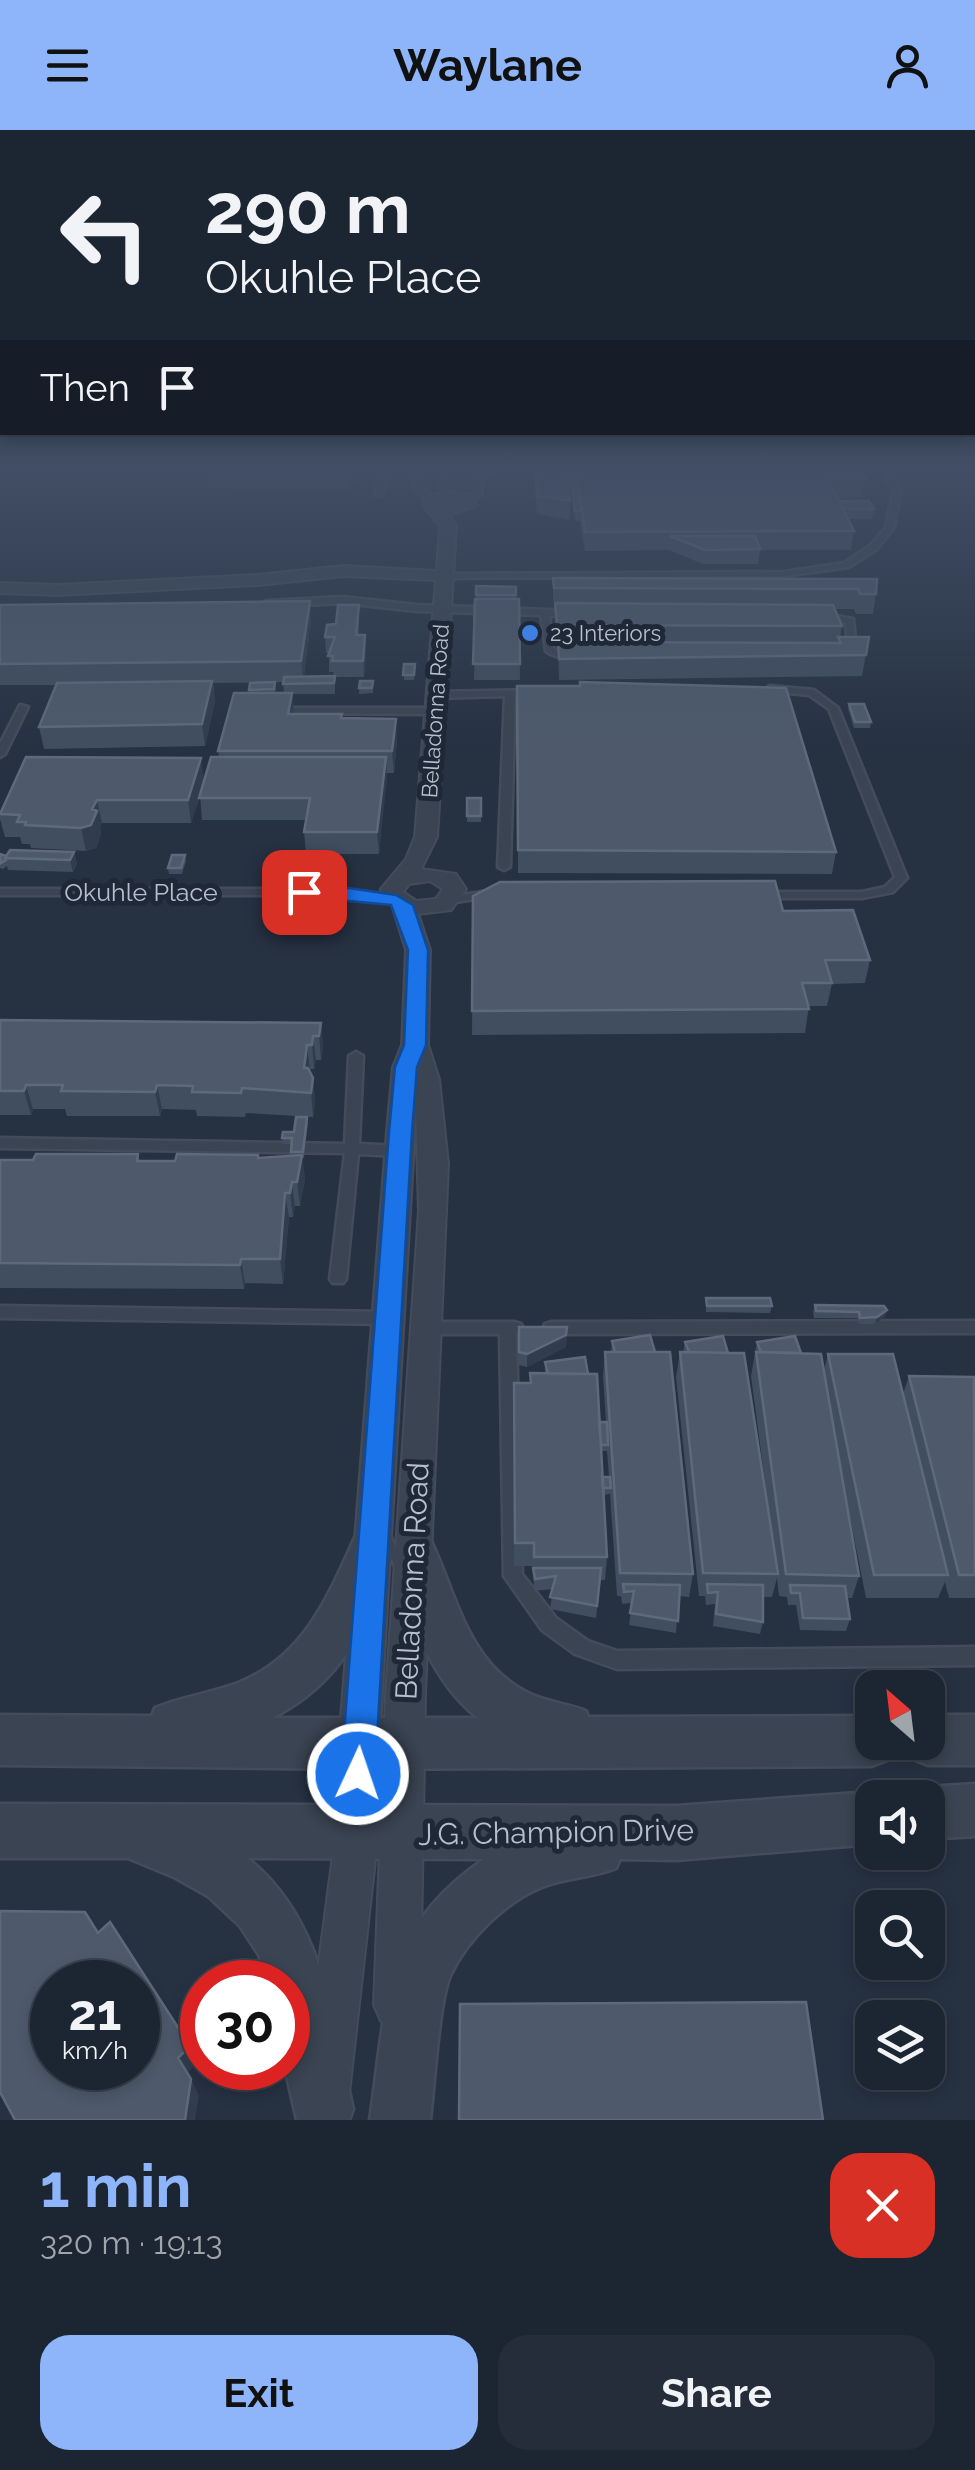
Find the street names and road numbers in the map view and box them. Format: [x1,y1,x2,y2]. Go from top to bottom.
street label: Belladonna Road [416,623,454,799]
street label: Okuhle Place [64,877,218,907]
street label: Belladonna Road [388,1461,436,1701]
street label: J.G. Champion Drive [418,1812,694,1852]

